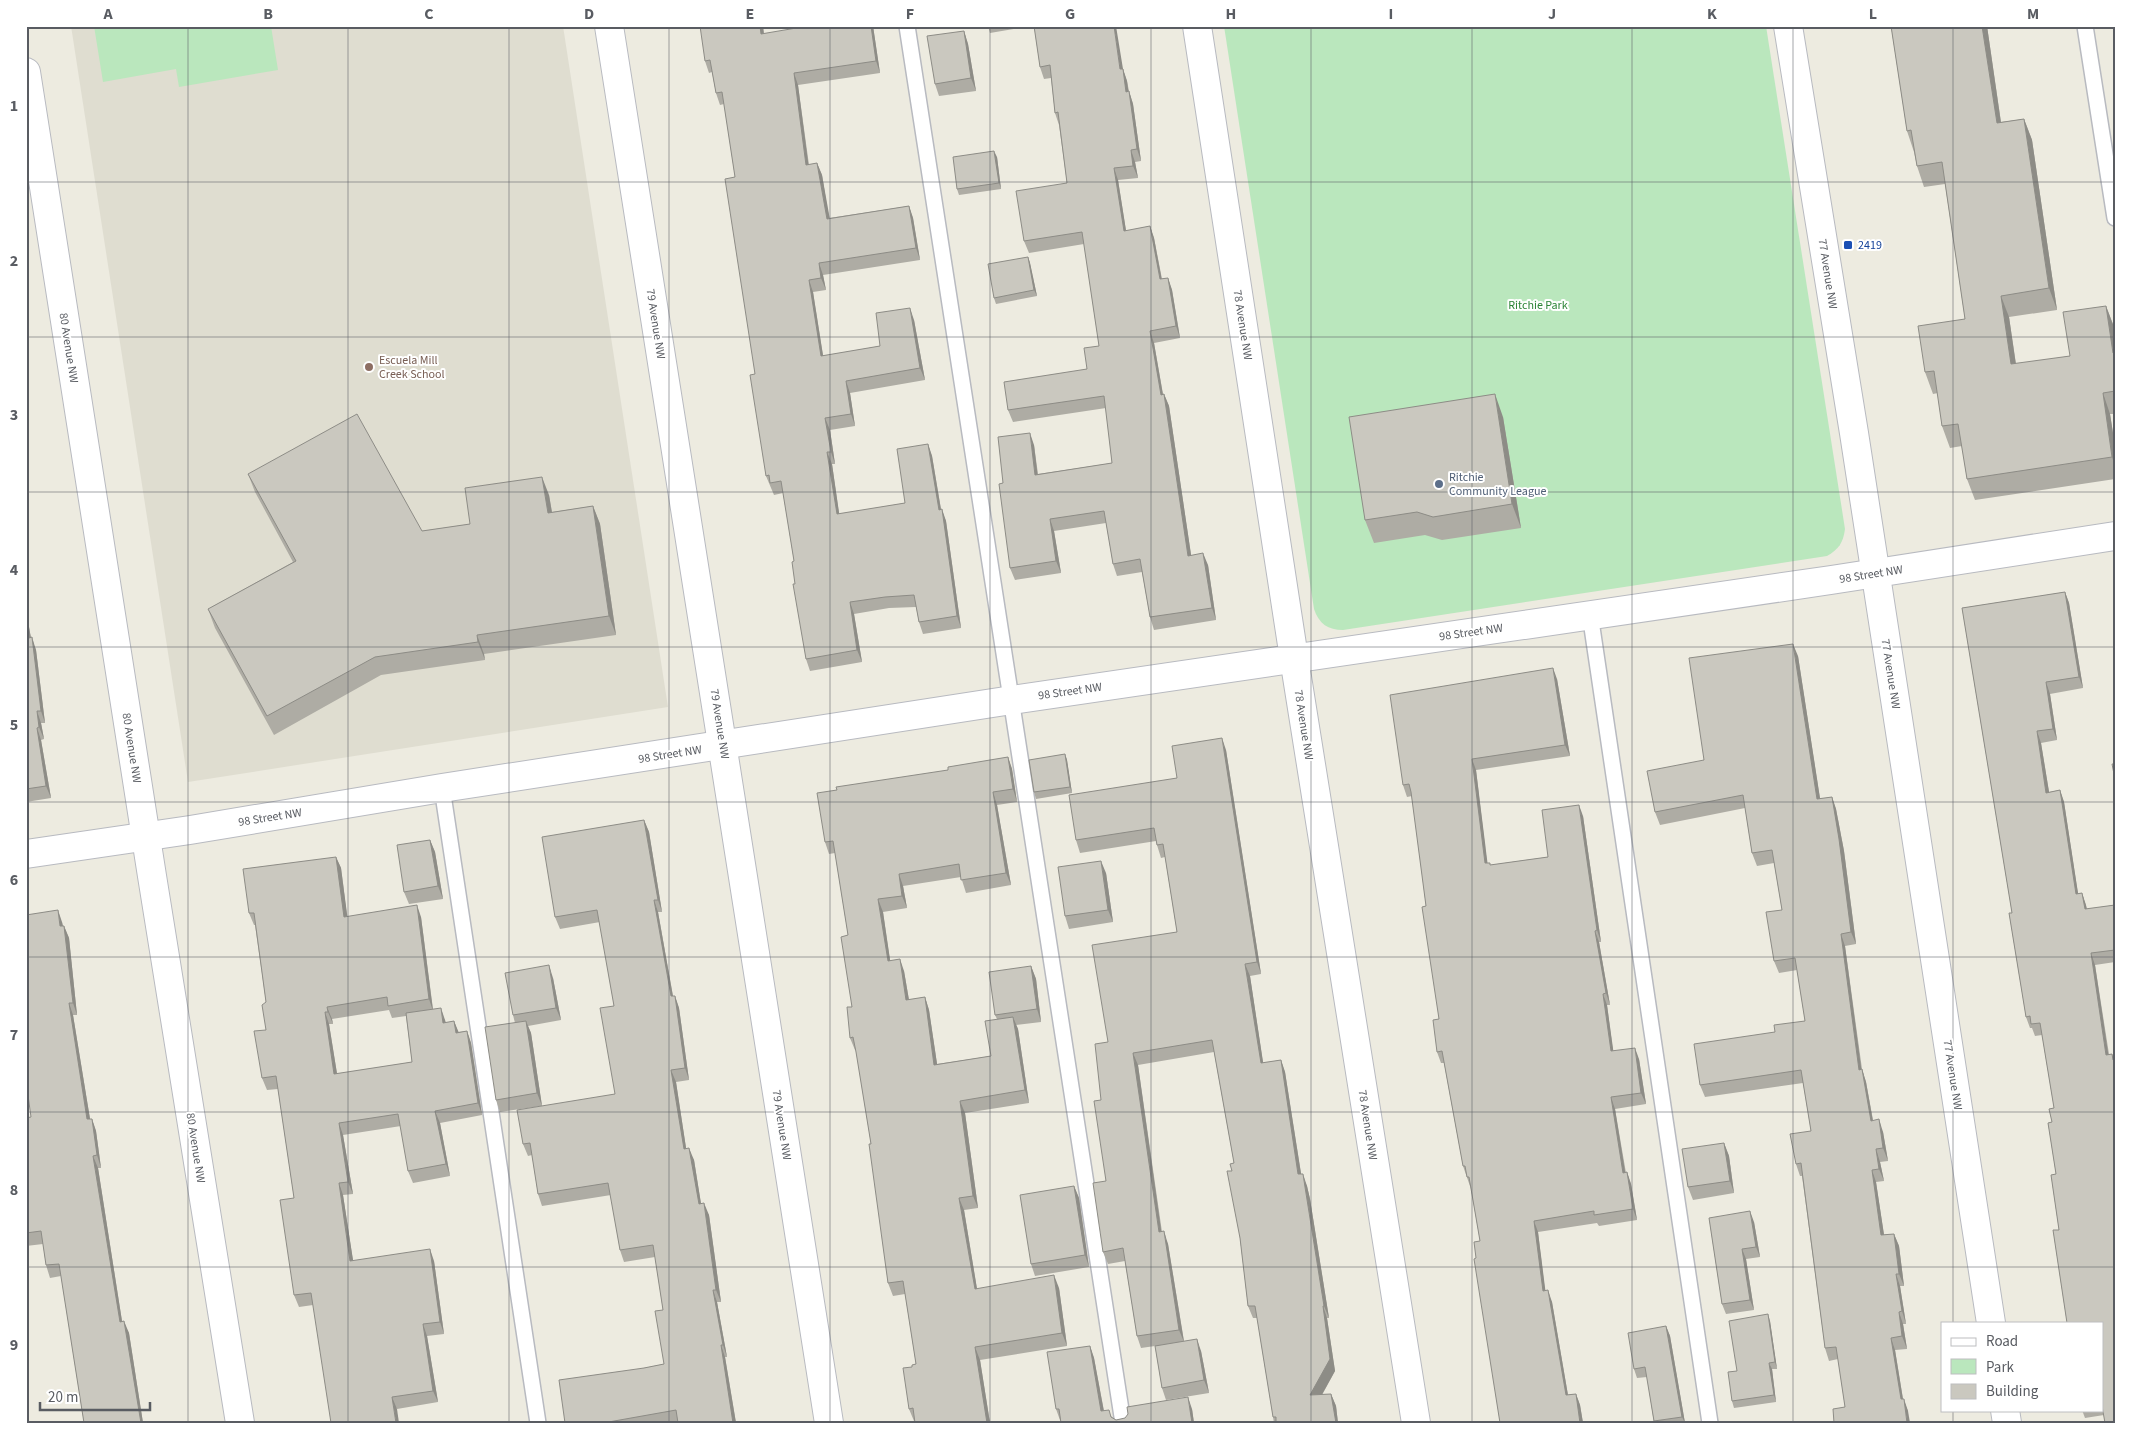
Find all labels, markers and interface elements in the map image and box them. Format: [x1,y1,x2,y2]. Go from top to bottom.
text: A [102,3,113,25]
text: B [263,3,273,25]
text: C [424,3,434,25]
text: D [584,3,594,25]
text: E [746,3,754,25]
text: F [906,3,914,25]
text: G [1065,3,1075,25]
text: H [1226,3,1236,25]
text: I [1389,3,1393,25]
text: J [1548,3,1556,25]
text: K [1707,3,1717,25]
text: L [1869,3,1877,25]
text: M [2027,3,2039,25]
text: 1 [10,95,18,117]
place label: 2419 [1858,237,1882,254]
street label: 77 Avenue NW [1814,238,1842,311]
marker: 2419 [1842,239,1854,251]
text: 2 [10,250,18,272]
street label: 79 Avenue NW [642,288,670,361]
street label: 78 Avenue NW [1229,289,1257,362]
park label: Ritchie Park [1508,297,1568,314]
street label: 80 Avenue NW [55,312,83,385]
place label: Escuela Mill Creek School [379,352,445,383]
marker: Escuela Mill Creek School [363,361,375,373]
text: 3 [10,404,18,426]
place label: Ritchie Community League [1449,469,1546,500]
marker: Ritchie Community League [1433,478,1445,490]
text: 4 [10,559,19,581]
street label: 98 Street NW [1838,561,1905,588]
street label: 98 Street NW [1438,620,1504,645]
street label: 77 Avenue NW [1877,638,1905,711]
street label: 98 Street NW [1037,679,1103,704]
street label: 79 Avenue NW [706,688,734,761]
street label: 78 Avenue NW [1290,689,1318,762]
street label: 80 Avenue NW [118,712,146,785]
text: 5 [10,714,18,736]
street label: 98 Street NW [637,741,704,768]
street label: 98 Street NW [237,804,304,831]
text: 6 [10,869,18,891]
text: 7 [10,1024,18,1046]
street label: 77 Avenue NW [1939,1039,1967,1112]
street label: 79 Avenue NW [768,1089,796,1162]
street label: 78 Avenue NW [1354,1089,1382,1162]
street label: 80 Avenue NW [182,1112,210,1185]
text: 8 [10,1179,18,1201]
legend [1941,1322,2104,1412]
text: Road [1986,1331,2018,1352]
text: 9 [10,1334,18,1356]
text: Park [1986,1357,2015,1378]
scale bar [40,1379,150,1411]
text: Building [1986,1381,2039,1402]
text: 20 m [48,1387,78,1408]

